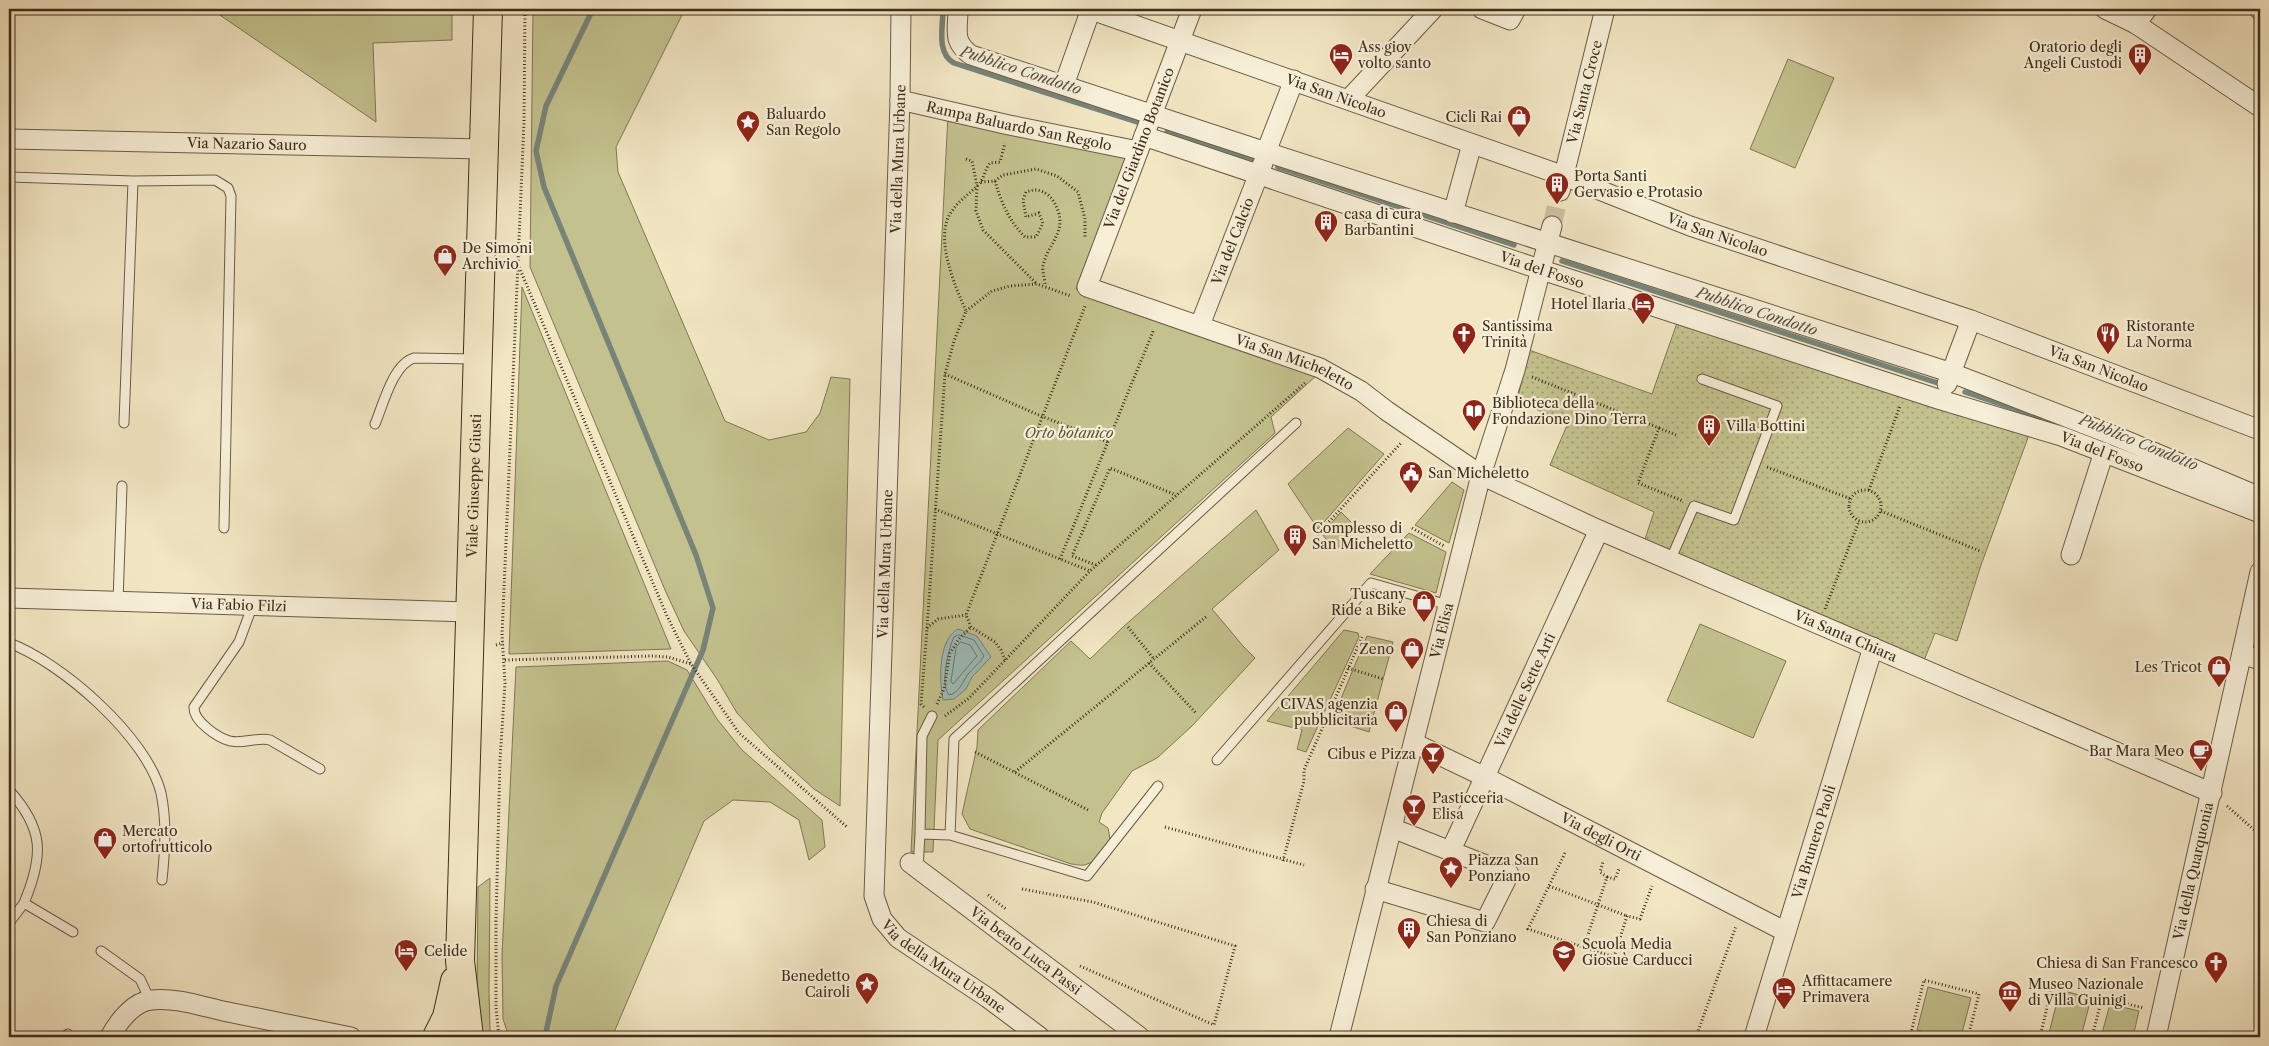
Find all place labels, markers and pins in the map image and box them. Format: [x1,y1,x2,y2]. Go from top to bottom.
place label: Ass giov volto santo [1357,38,1431,72]
place label: Oratorio degli Angeli Custodi [2023,38,2122,72]
hotel icon: Ass giov volto santo [1328,42,1354,76]
building icon: Oratorio degli Angeli Custodi [2127,42,2153,76]
shop icon: Cicli Rai [1506,104,1532,138]
place label: Baluardo San Regolo [766,105,841,139]
place label: Cicli Rai [1446,108,1502,126]
place icon: Baluardo San Regolo [735,109,761,143]
place label: Porta Santi Gervasio e Protasio [1574,167,1703,201]
building icon: Porta Santi Gervasio e Protasio [1544,171,1570,205]
place label: casa di cura Barbantini [1344,205,1422,239]
building icon: casa di cura Barbantini [1313,209,1339,243]
place label: De Simoni Archivio [461,239,532,273]
shop icon: De Simoni Archivio [432,243,458,277]
hotel icon: Hotel Ilaria [1630,291,1656,325]
place label: Hotel Ilaria [1551,295,1627,313]
place label: Santissima Trinità [1482,317,1553,351]
place label: Ristorante La Norma [2126,317,2195,351]
church icon: Santissima Trinità [1451,321,1477,355]
restaurant icon: Ristorante La Norma [2095,321,2121,355]
place label: Biblioteca della Fondazione Dino Terra [1492,394,1647,428]
library icon: Biblioteca della Fondazione Dino Terra [1461,398,1487,432]
building icon: Villa Bottini [1696,413,1722,447]
place label: Villa Bottini [1725,417,1805,435]
public building icon: San Micheletto [1398,460,1424,494]
place label: San Micheletto [1428,464,1529,482]
place label: Complesso di San Micheletto [1312,519,1413,553]
building icon: Complesso di San Micheletto [1282,523,1308,557]
place label: Tuscany Ride a Bike [1331,585,1406,619]
shop icon: Tuscany Ride a Bike [1411,589,1437,623]
shop icon: Zeno [1399,636,1425,670]
place label: Zeno [1359,640,1394,658]
shop icon: Les Tricot [2206,654,2232,688]
place label: Les Tricot [2135,658,2202,676]
place label: CIVAS agenzia pubblicitaria [1280,695,1379,729]
shop icon: CIVAS agenzia pubblicitaria [1383,699,1409,733]
cafe icon: Bar Mara Meo [2188,738,2214,772]
bar icon: Cibus e Pizza [1420,741,1446,775]
place label: Bar Mara Meo [2089,742,2184,760]
place label: Cibus e Pizza [1327,745,1417,763]
place label: Pasticceria Elisa [1432,789,1504,823]
bar icon: Pasticceria Elisa [1401,793,1427,827]
place label: Mercato ortofrutticolo [122,822,212,856]
shop icon: Mercato ortofrutticolo [92,826,118,860]
place label: Piazza San Ponziano [1468,851,1539,885]
place icon: Piazza San Ponziano [1438,855,1464,889]
place label: Chiesa di San Ponziano [1426,912,1517,946]
building icon: Chiesa di San Ponziano [1396,916,1422,950]
place label: Scuola Media Giosuè Carducci [1582,935,1692,969]
hotel icon: Celide [393,938,419,972]
school or university icon: Scuola Media Giosuè Carducci [1551,939,1577,973]
place label: Celide [424,942,468,960]
church icon: Chiesa di San Francesco [2203,950,2229,984]
place label: Chiesa di San Francesco [2036,954,2198,972]
place label: Benedetto Cairoli [781,967,850,1001]
place icon: Benedetto Cairoli [854,971,880,1005]
place label: Affittacamere Primavera [1801,972,1892,1006]
place label: Museo Nazionale di Villa Guinigi [2028,975,2144,1009]
hotel icon: Affittacamere Primavera [1771,976,1797,1010]
museum icon: Museo Nazionale di Villa Guinigi [1997,979,2023,1013]

